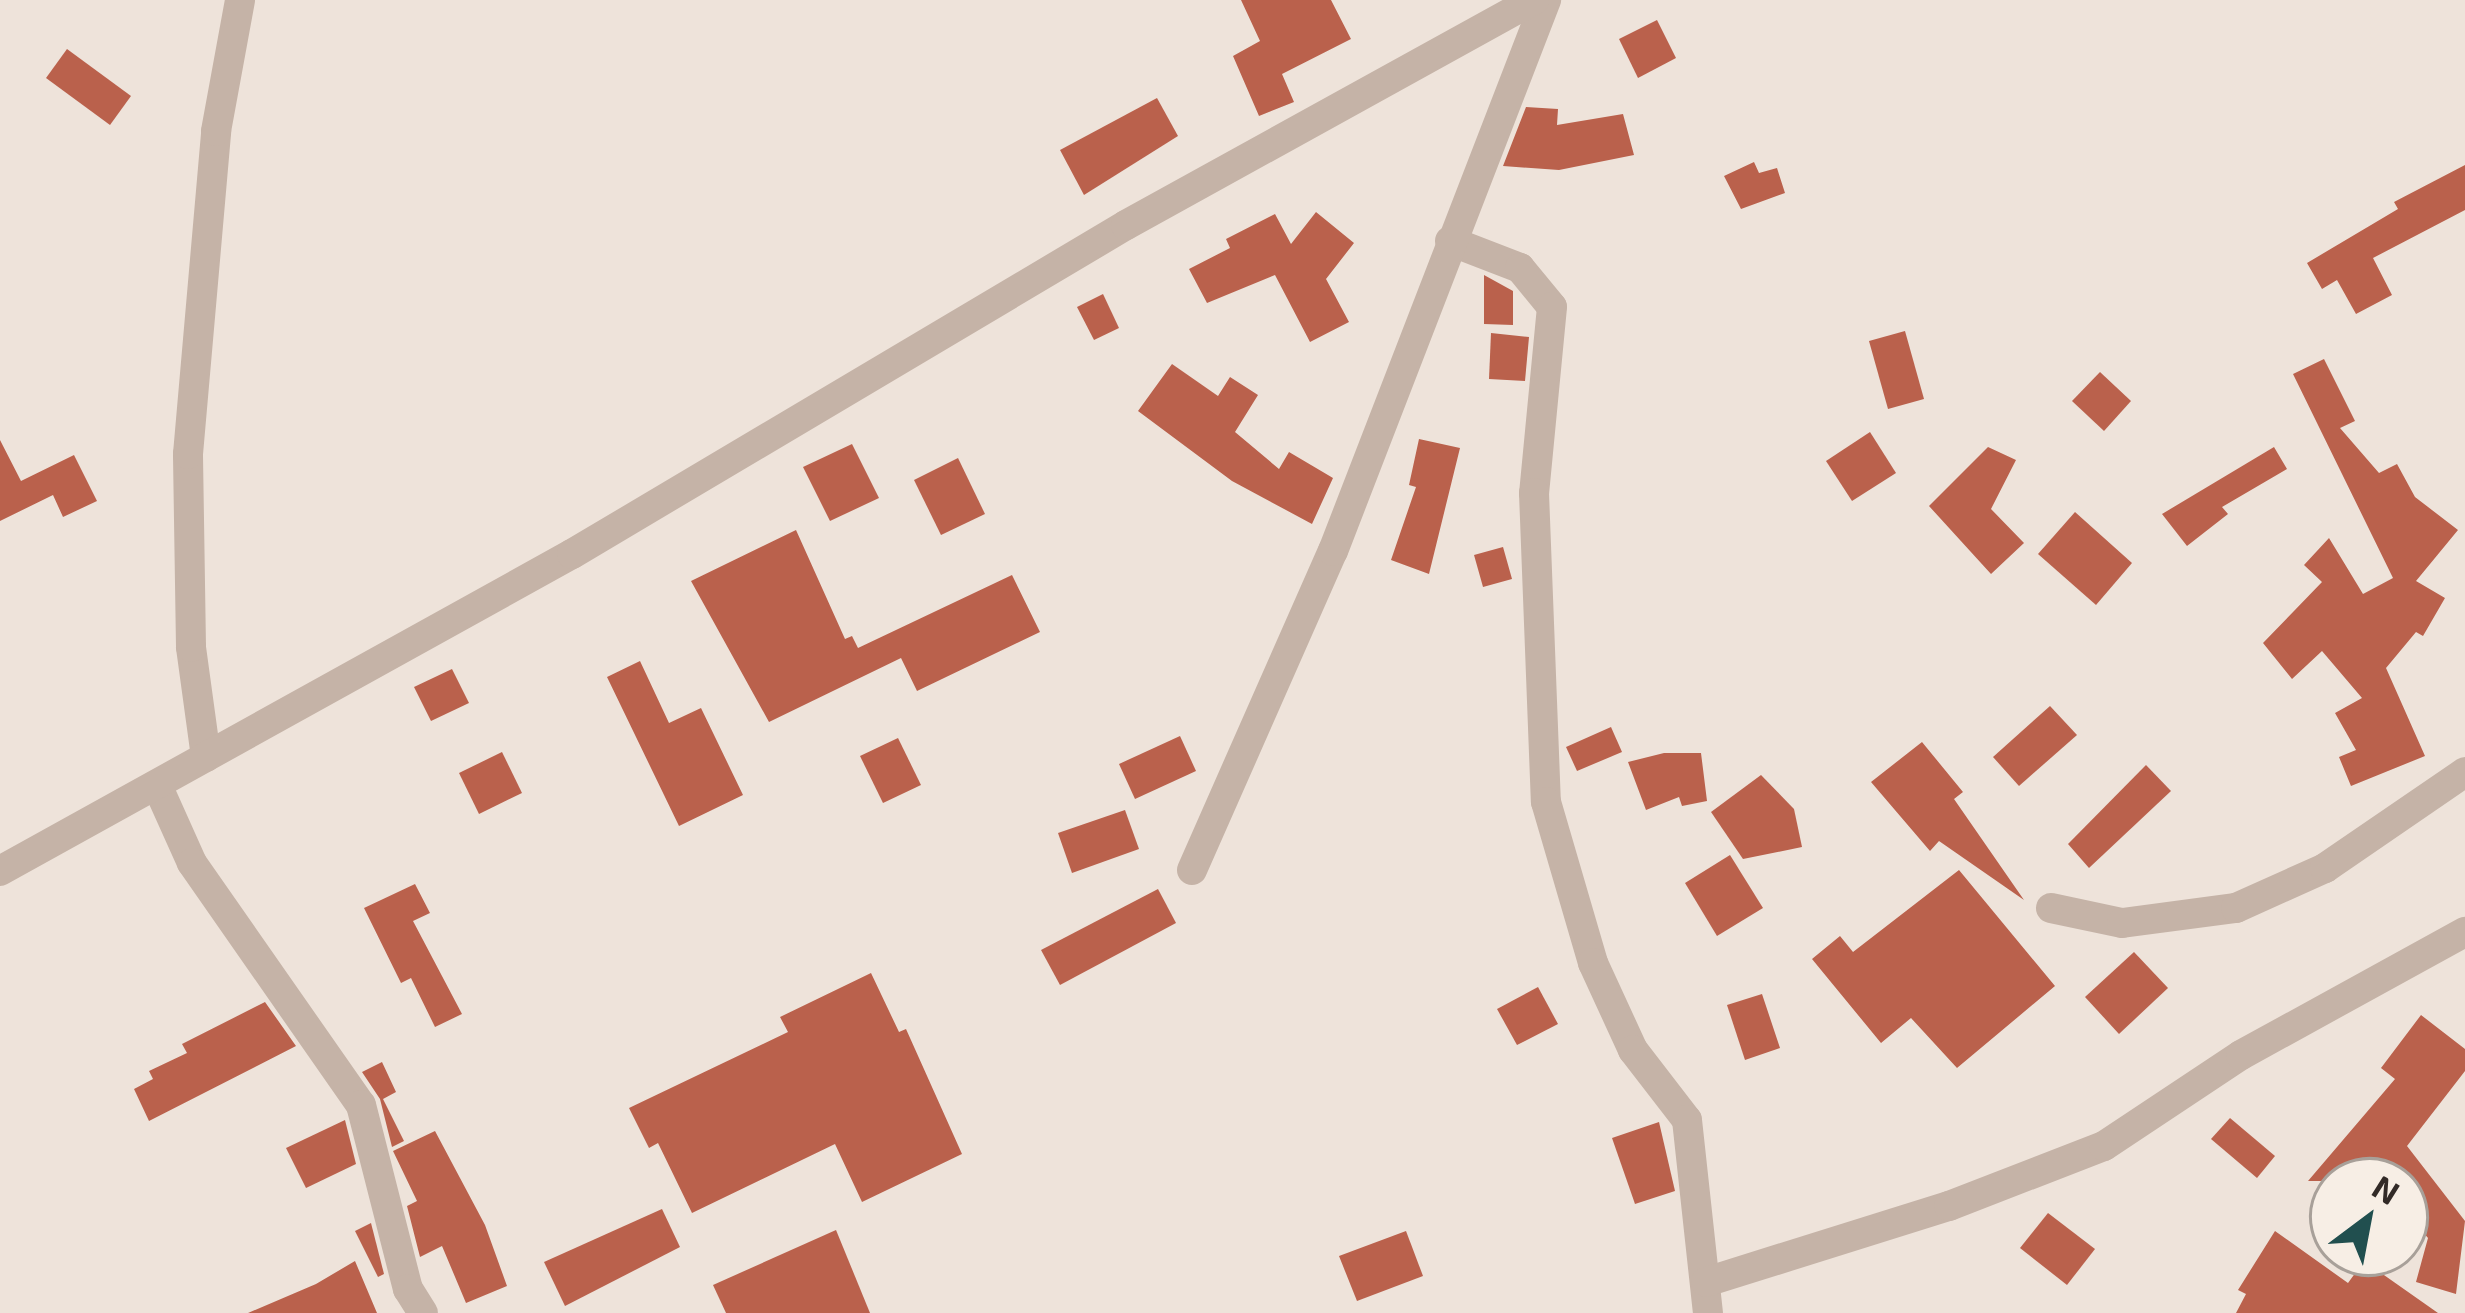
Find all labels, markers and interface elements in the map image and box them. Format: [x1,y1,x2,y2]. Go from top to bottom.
north arrow [2309,1157,2429,1277]
text: N [2366,1166,2407,1212]

